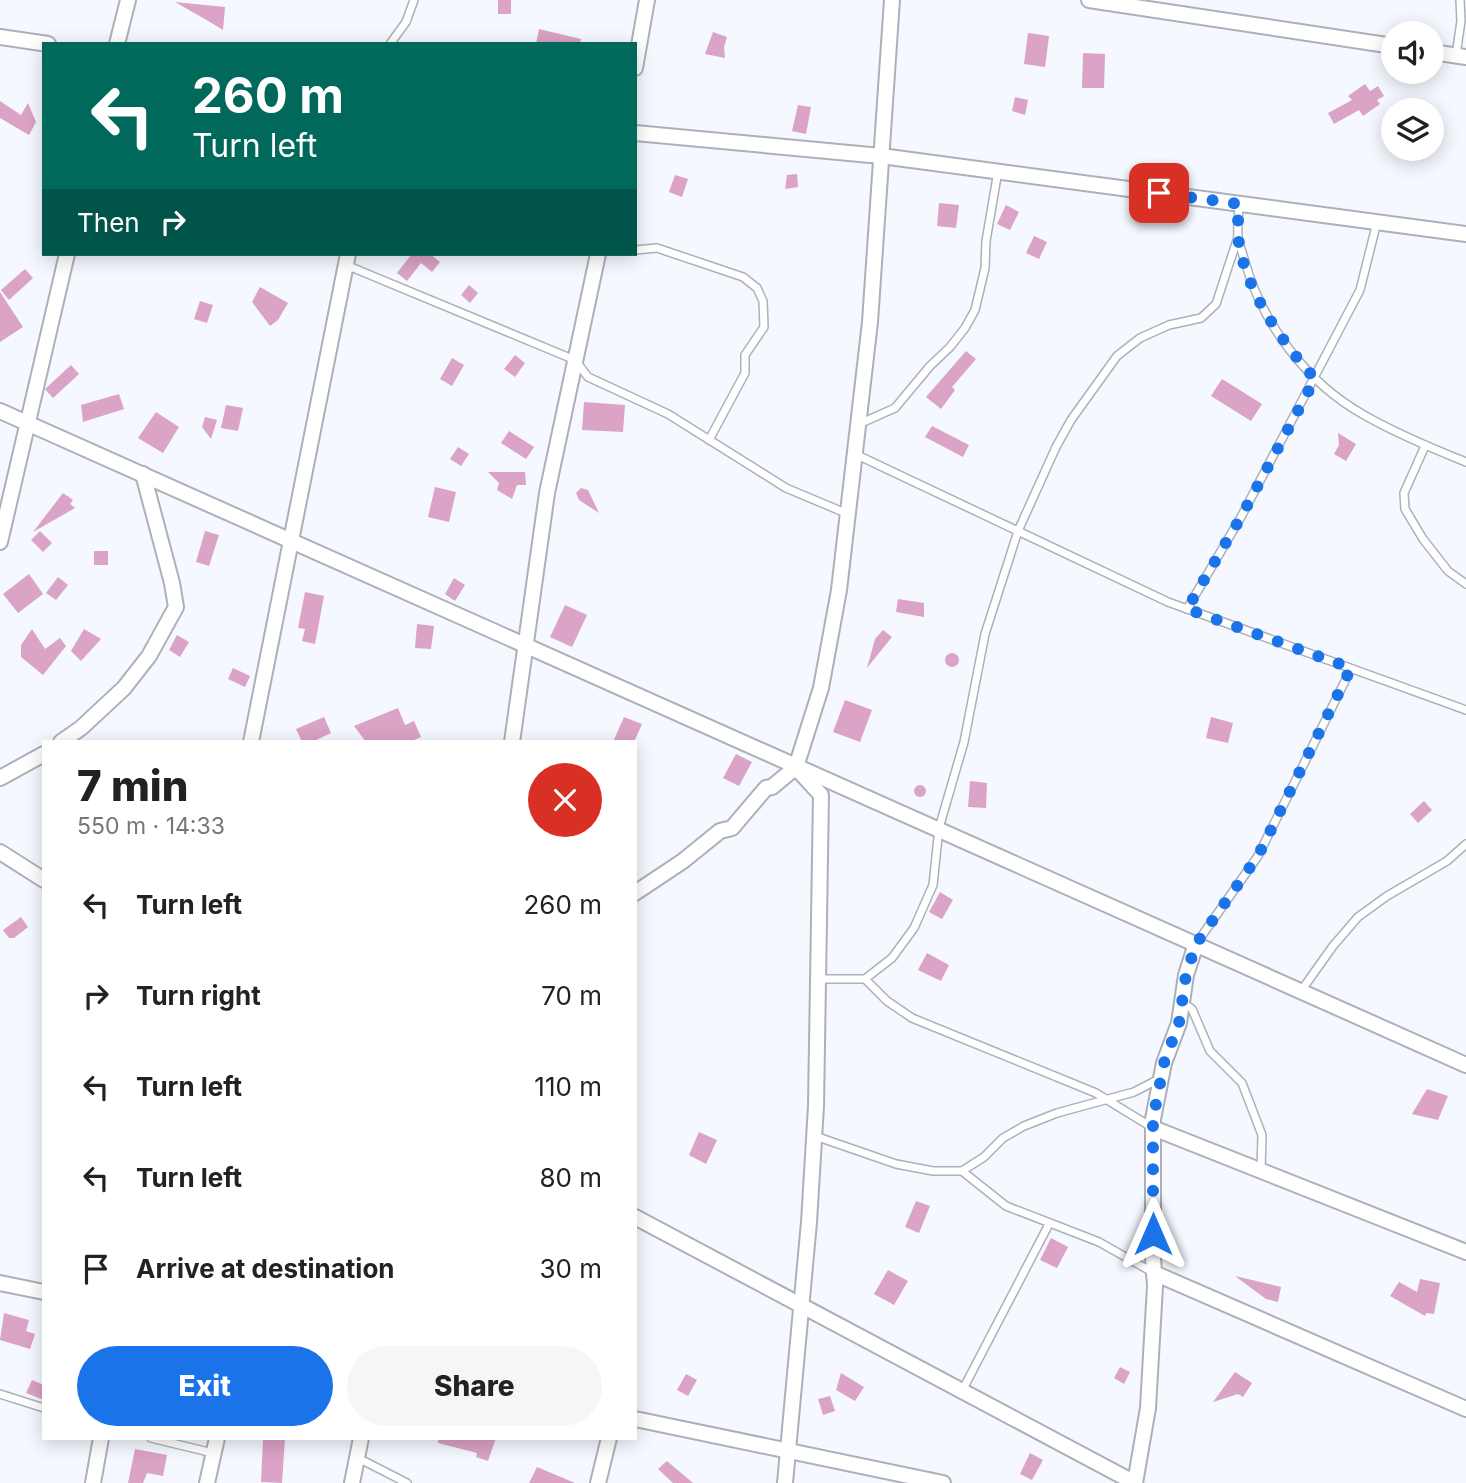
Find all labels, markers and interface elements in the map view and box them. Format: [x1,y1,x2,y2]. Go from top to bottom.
map controls [1381,21,1444,161]
button: sound [1381,21,1444,84]
text: 260 m [192,66,344,125]
icon: left [77,70,168,161]
button: layers [1381,98,1444,161]
text: Turn left [192,126,317,165]
pin [1129,163,1189,223]
icon: arrive [1140,174,1178,212]
icon: right [154,203,192,241]
text: Then [77,207,140,238]
text: 7 min [77,760,188,811]
button: close [528,763,602,837]
text: 550 m · 14:33 [77,812,225,840]
icon: left [77,886,115,924]
text: Turn left [136,889,242,920]
text: 260 m [524,889,602,920]
icon: right [77,977,115,1015]
text: Turn right [136,980,261,1011]
text: 70 m [541,980,602,1011]
icon: left [77,1068,115,1106]
text: Turn left [136,1071,242,1102]
text: 110 m [534,1071,602,1102]
icon: left [77,1159,115,1197]
text: Turn left [136,1162,242,1193]
text: 80 m [539,1162,602,1193]
position arrow [1116,1197,1190,1271]
icon: arrive [77,1250,115,1288]
text: Arrive at destination [136,1253,395,1284]
text: 30 m [539,1253,602,1284]
button: Exit [77,1346,333,1426]
button: Share [347,1346,602,1426]

